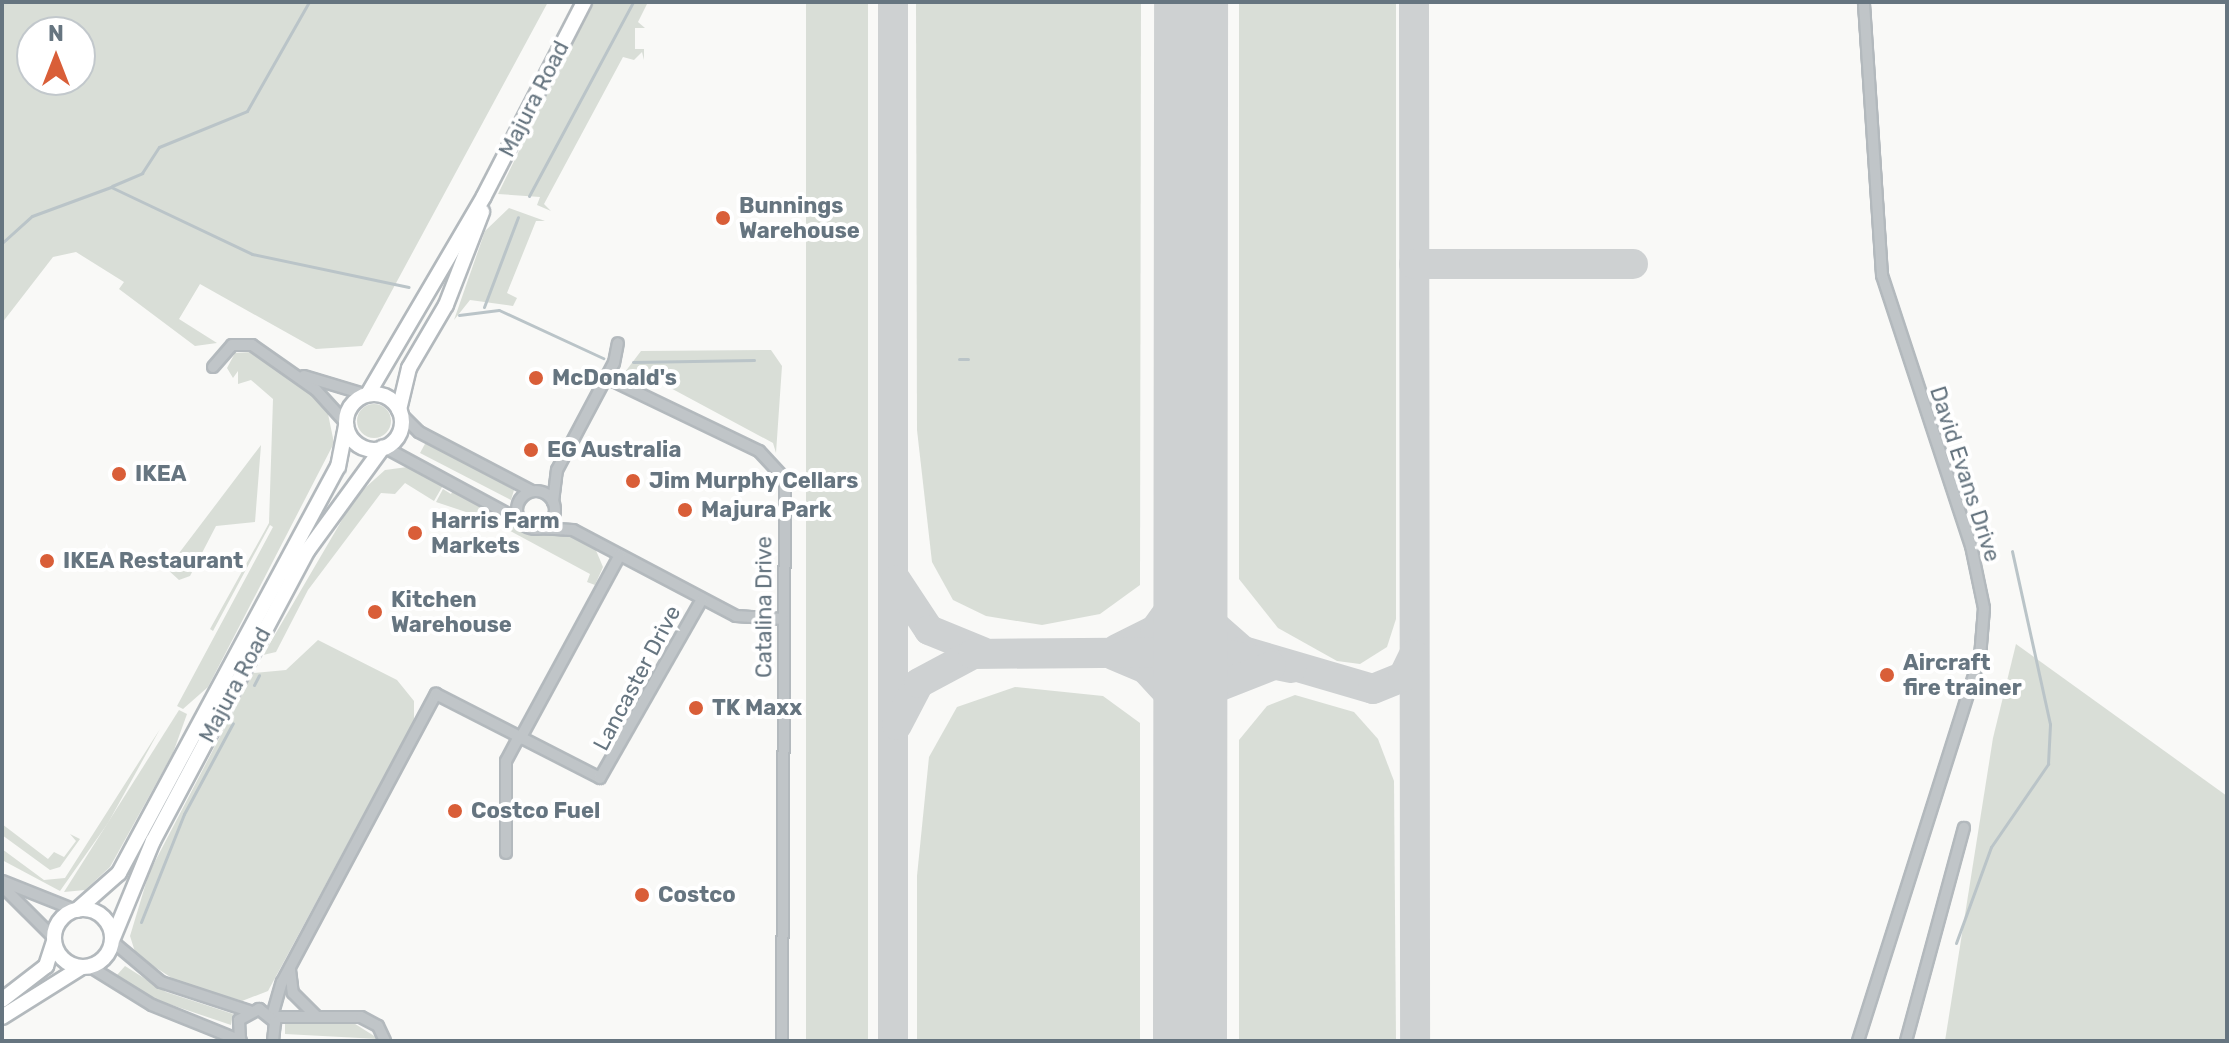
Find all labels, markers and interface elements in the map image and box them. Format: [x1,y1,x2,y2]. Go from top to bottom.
north arrow [16,16,96,96]
text: N [48,20,64,47]
street label: Majura Road [494,37,574,161]
place label: Bunnings Warehouse [739,192,860,244]
marker: Bunnings Warehouse [714,209,732,227]
place label: McDonald's [552,365,677,391]
marker: McDonald's [527,369,545,387]
street label: David Evans Drive [1924,383,2006,565]
place label: EG Australia [547,437,682,463]
marker: EG Australia [522,441,540,459]
place label: IKEA [135,461,187,487]
marker: IKEA [110,465,128,483]
place label: Jim Murphy Cellars [649,468,859,494]
marker: Jim Murphy Cellars [624,472,642,490]
place label: Majura Park [701,497,832,523]
marker: Majura Park [676,501,694,519]
place label: Harris Farm Markets [431,507,560,558]
marker: Harris Farm Markets [406,524,424,542]
street label: Catalina Drive [751,536,777,678]
place label: IKEA Restaurant [63,548,244,574]
marker: IKEA Restaurant [38,552,56,570]
place label: Kitchen Warehouse [391,586,512,638]
street label: Lancaster Drive [588,601,686,755]
marker: Kitchen Warehouse [366,603,384,621]
street label: Majura Road [194,623,276,747]
place label: Aircraft fire trainer [1903,649,2022,700]
marker: Aircraft fire trainer [1878,666,1896,684]
place label: TK Maxx [712,695,802,721]
marker: TK Maxx [687,699,705,717]
place label: Costco Fuel [471,798,600,824]
marker: Costco Fuel [446,802,464,820]
place label: Costco [658,882,736,908]
marker: Costco [633,886,651,904]

